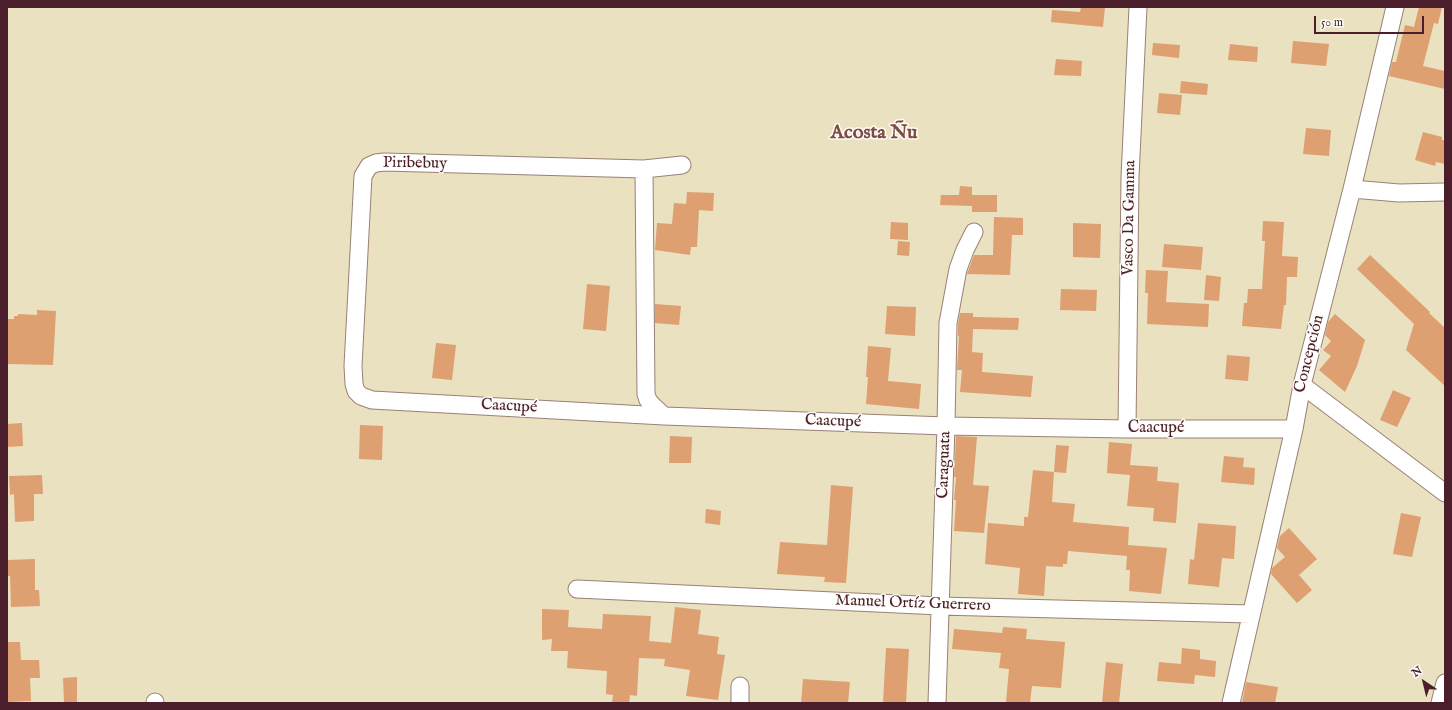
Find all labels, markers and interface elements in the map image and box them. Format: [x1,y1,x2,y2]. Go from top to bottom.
scale bar [1316,8,1426,34]
text: 50 m [1321,15,1343,30]
district label: Acosta Ñu [831,122,917,146]
street label: Piribebuy [383,154,447,174]
street label: Vasco Da Gamma [1119,160,1141,276]
street label: Concepción [1291,313,1329,395]
street label: Caacupé [480,396,538,418]
street label: Caacupé [804,411,862,433]
street label: Caacupé [1128,419,1184,439]
street label: Caraguata [934,431,956,499]
street label: Manuel Ortíz Guerrero [835,592,991,616]
north arrow [1404,662,1444,702]
text: N [1409,664,1425,681]

